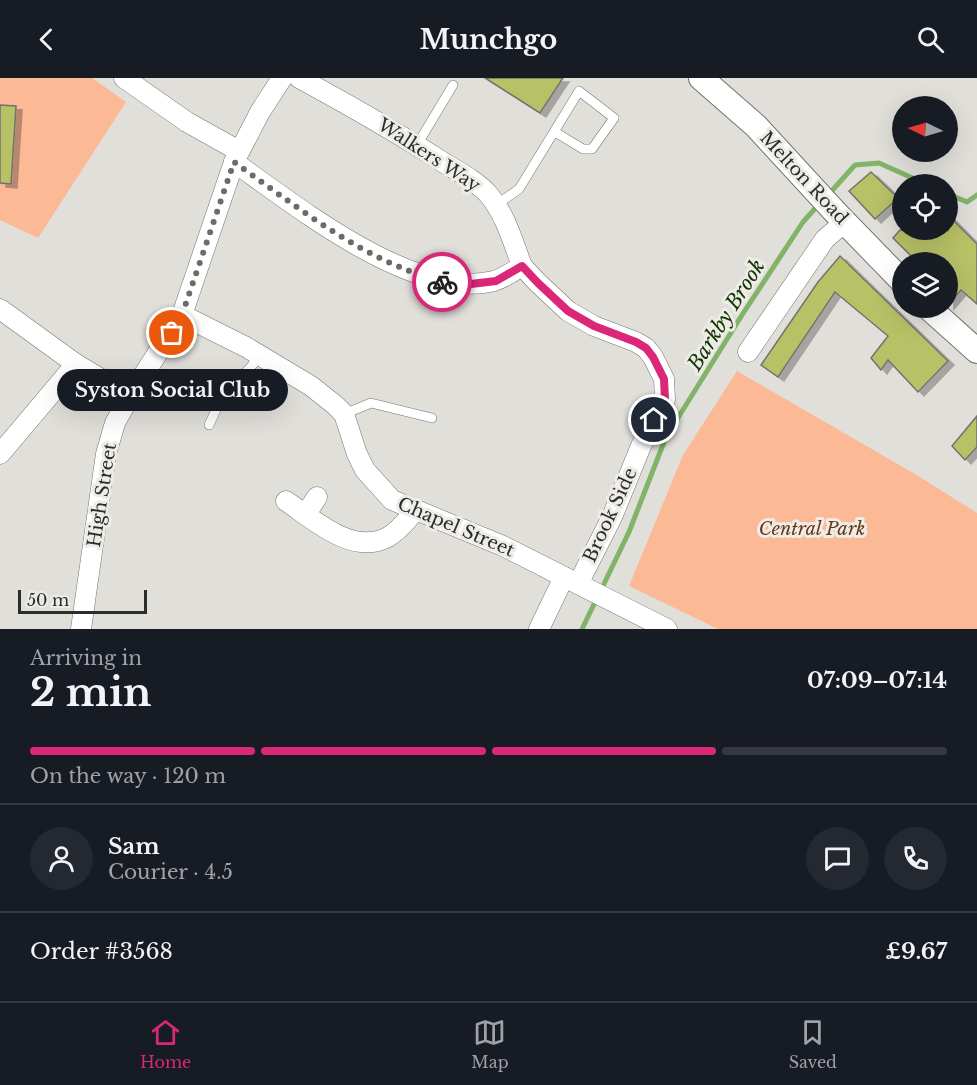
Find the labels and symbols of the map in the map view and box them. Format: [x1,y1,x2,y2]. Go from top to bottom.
north arrow [892,96,958,162]
street label: Walkers Way [373,113,485,197]
street label: Melton Road [755,127,853,229]
courier [412,252,472,312]
water label: Barkby Brook [682,255,770,376]
pin [146,307,197,358]
callout: Syston Social Club [57,369,288,411]
pin [628,394,679,445]
street label: High Street [83,441,121,549]
street label: Brook Side [578,464,642,566]
street label: Chapel Street [394,493,518,562]
park label: Central Park [759,518,865,540]
scale bar [18,587,147,614]

